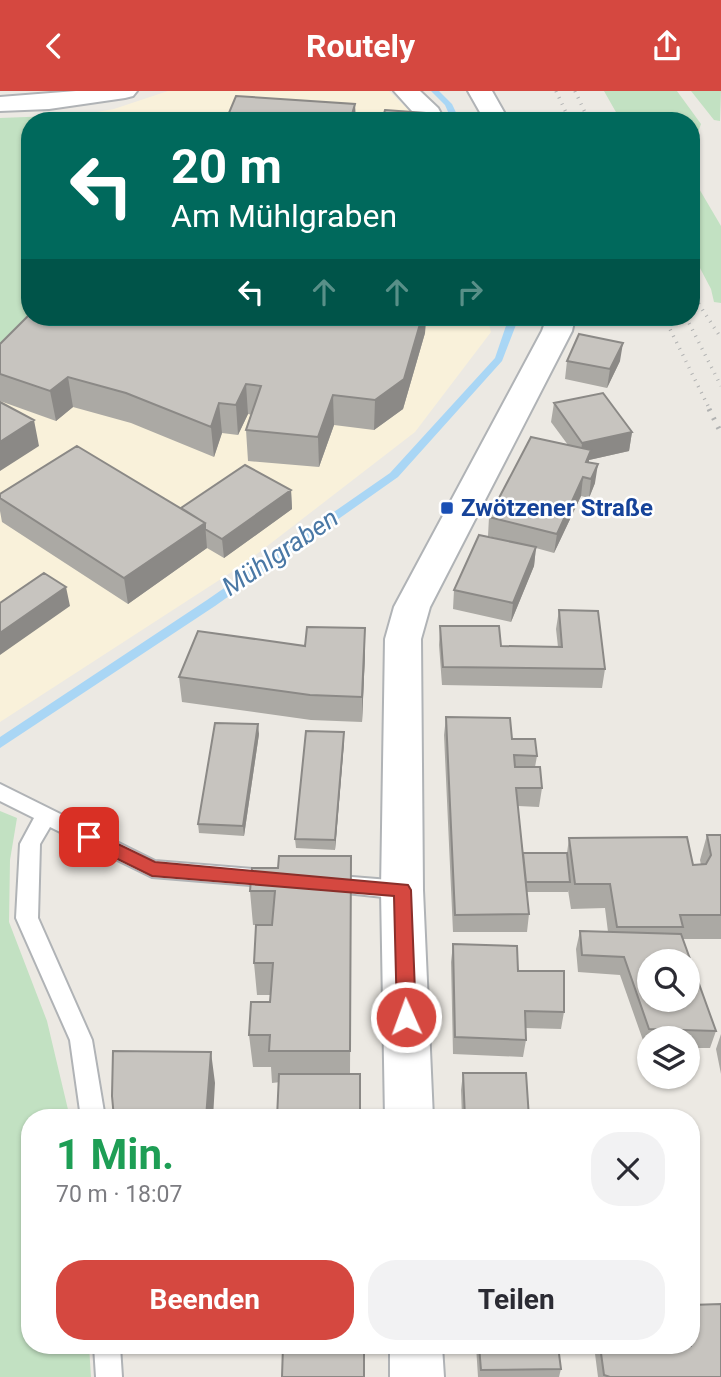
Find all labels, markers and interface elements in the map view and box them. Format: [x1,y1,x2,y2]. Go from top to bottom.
icon: back [35,27,73,65]
text: Routely [306,27,415,65]
icon: share [648,27,686,65]
text: 20 m [171,138,282,195]
icon: left [56,140,147,231]
text: Am Mühlgraben [171,197,397,235]
icon: left [232,273,270,311]
icon: ahead [305,273,343,311]
icon: ahead [378,273,416,311]
icon: right [451,273,489,311]
place label: Zwötzener Straße [461,494,653,522]
marker: Zwötzener Straße [439,500,455,516]
water label: Mühlgraben [216,502,344,602]
pin [59,807,119,867]
icon: arrive [70,818,108,856]
map controls [637,949,700,1089]
button: search [637,949,700,1012]
position arrow [369,980,443,1054]
button: layers [637,1026,700,1089]
text: 1 Min. [56,1130,174,1179]
button: close [591,1132,665,1206]
text: 70 m · 18:07 [56,1181,182,1208]
button: Beenden [56,1260,354,1340]
button: Teilen [368,1260,665,1340]

